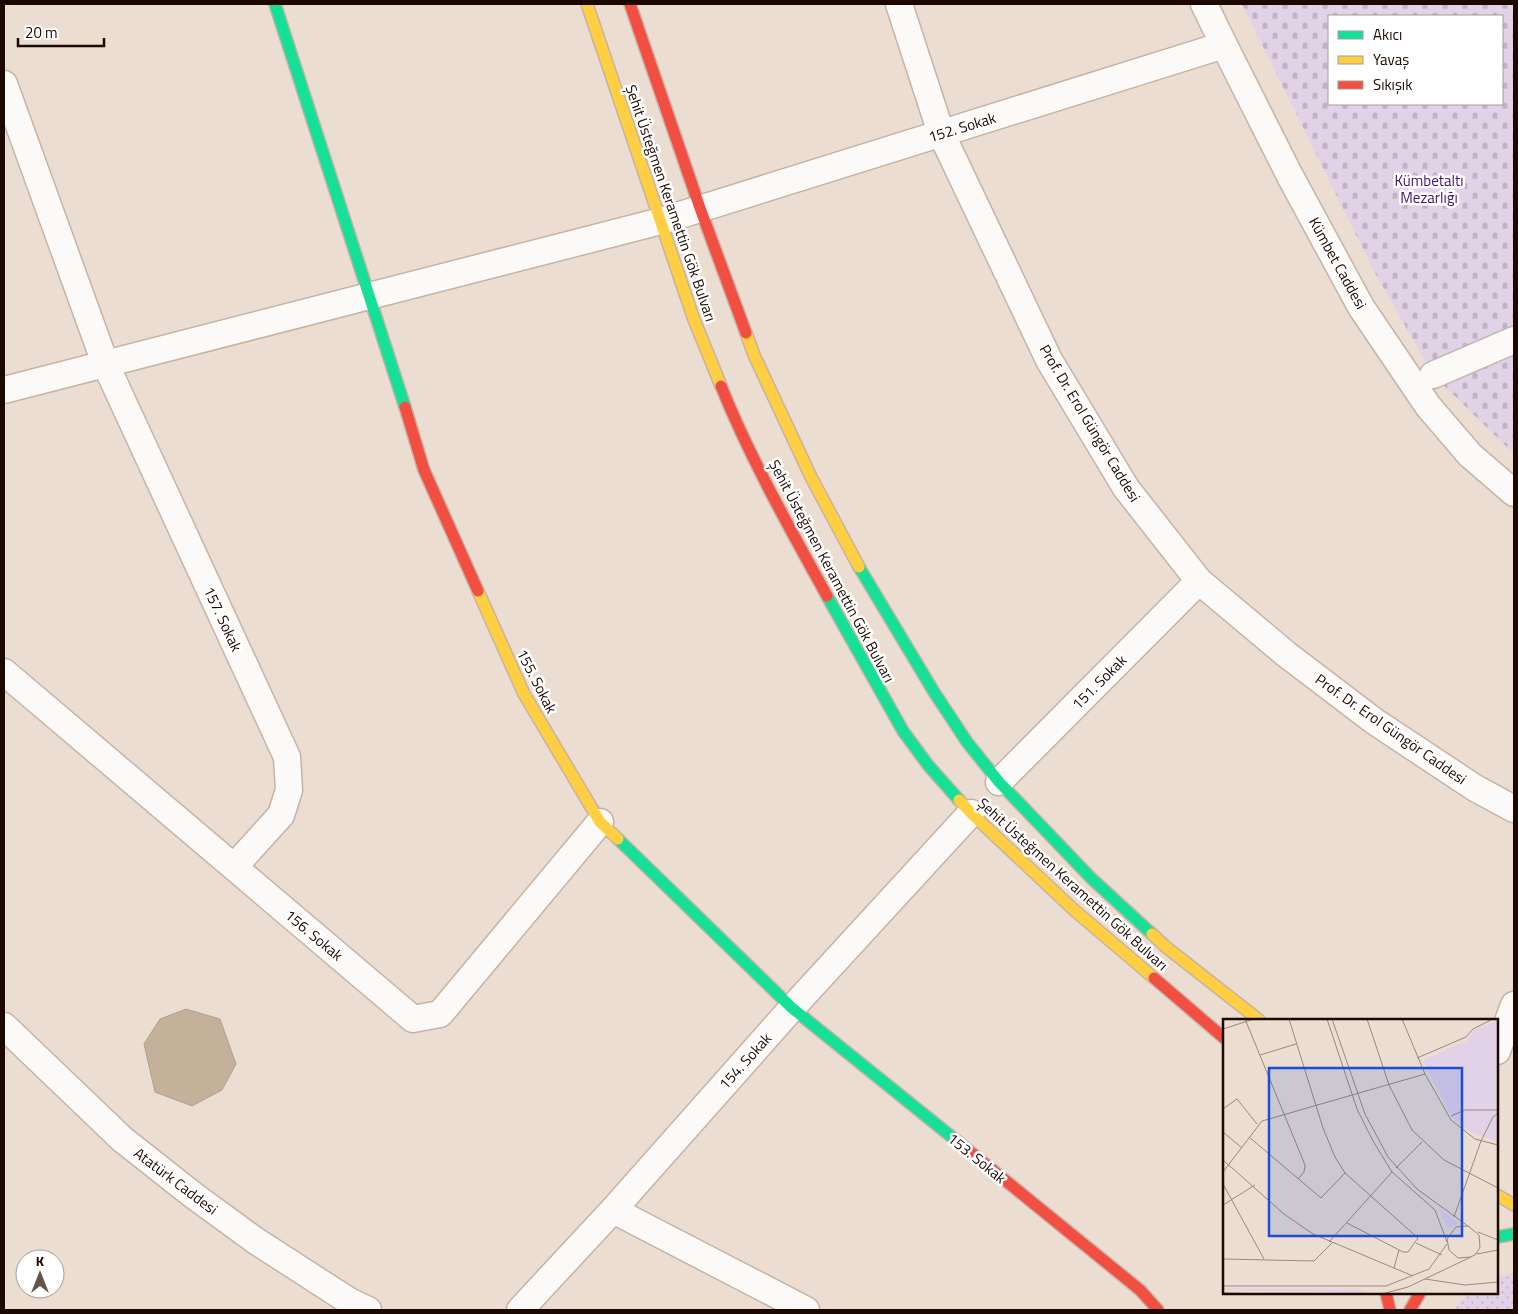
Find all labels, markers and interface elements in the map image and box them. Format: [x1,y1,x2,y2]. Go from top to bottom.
scale bar [18,15,104,47]
legend [1328,15,1503,105]
text: 20 m [25,21,58,44]
text: Akıcı [1373,23,1402,46]
text: Yavaş [1373,48,1409,71]
text: Sıkışık [1373,73,1412,96]
street label: Şehit Üsteğmen Keramettin Gök Bulvarı [620,81,722,325]
street label: 152. Sokak [925,106,999,148]
park label: Kümbetaltı Mezarlığı [1394,169,1464,209]
street label: Kümbet Caddesi [1303,213,1373,313]
street label: Prof. Dr. Erol Güngör Caddesi [1034,340,1146,506]
street label: Şehit Üsteğmen Keramettin Gök Bulvarı [763,455,901,687]
street label: 157. Sokak [198,583,248,655]
street label: 155. Sokak [511,645,563,717]
street label: 151. Sokak [1066,649,1132,715]
street label: Prof. Dr. Erol Güngör Caddesi [1311,668,1471,790]
street label: Şehit Üsteğmen Keramettin Gök Bulvarı [973,792,1173,976]
street label: 156. Sokak [280,904,348,966]
inset map [1223,1019,1498,1294]
street label: 154. Sokak [713,1027,777,1095]
street label: 153. Sokak [943,1127,1011,1189]
street label: Atatürk Caddesi [129,1142,223,1220]
north arrow [15,1249,65,1299]
text: K [36,1250,45,1271]

